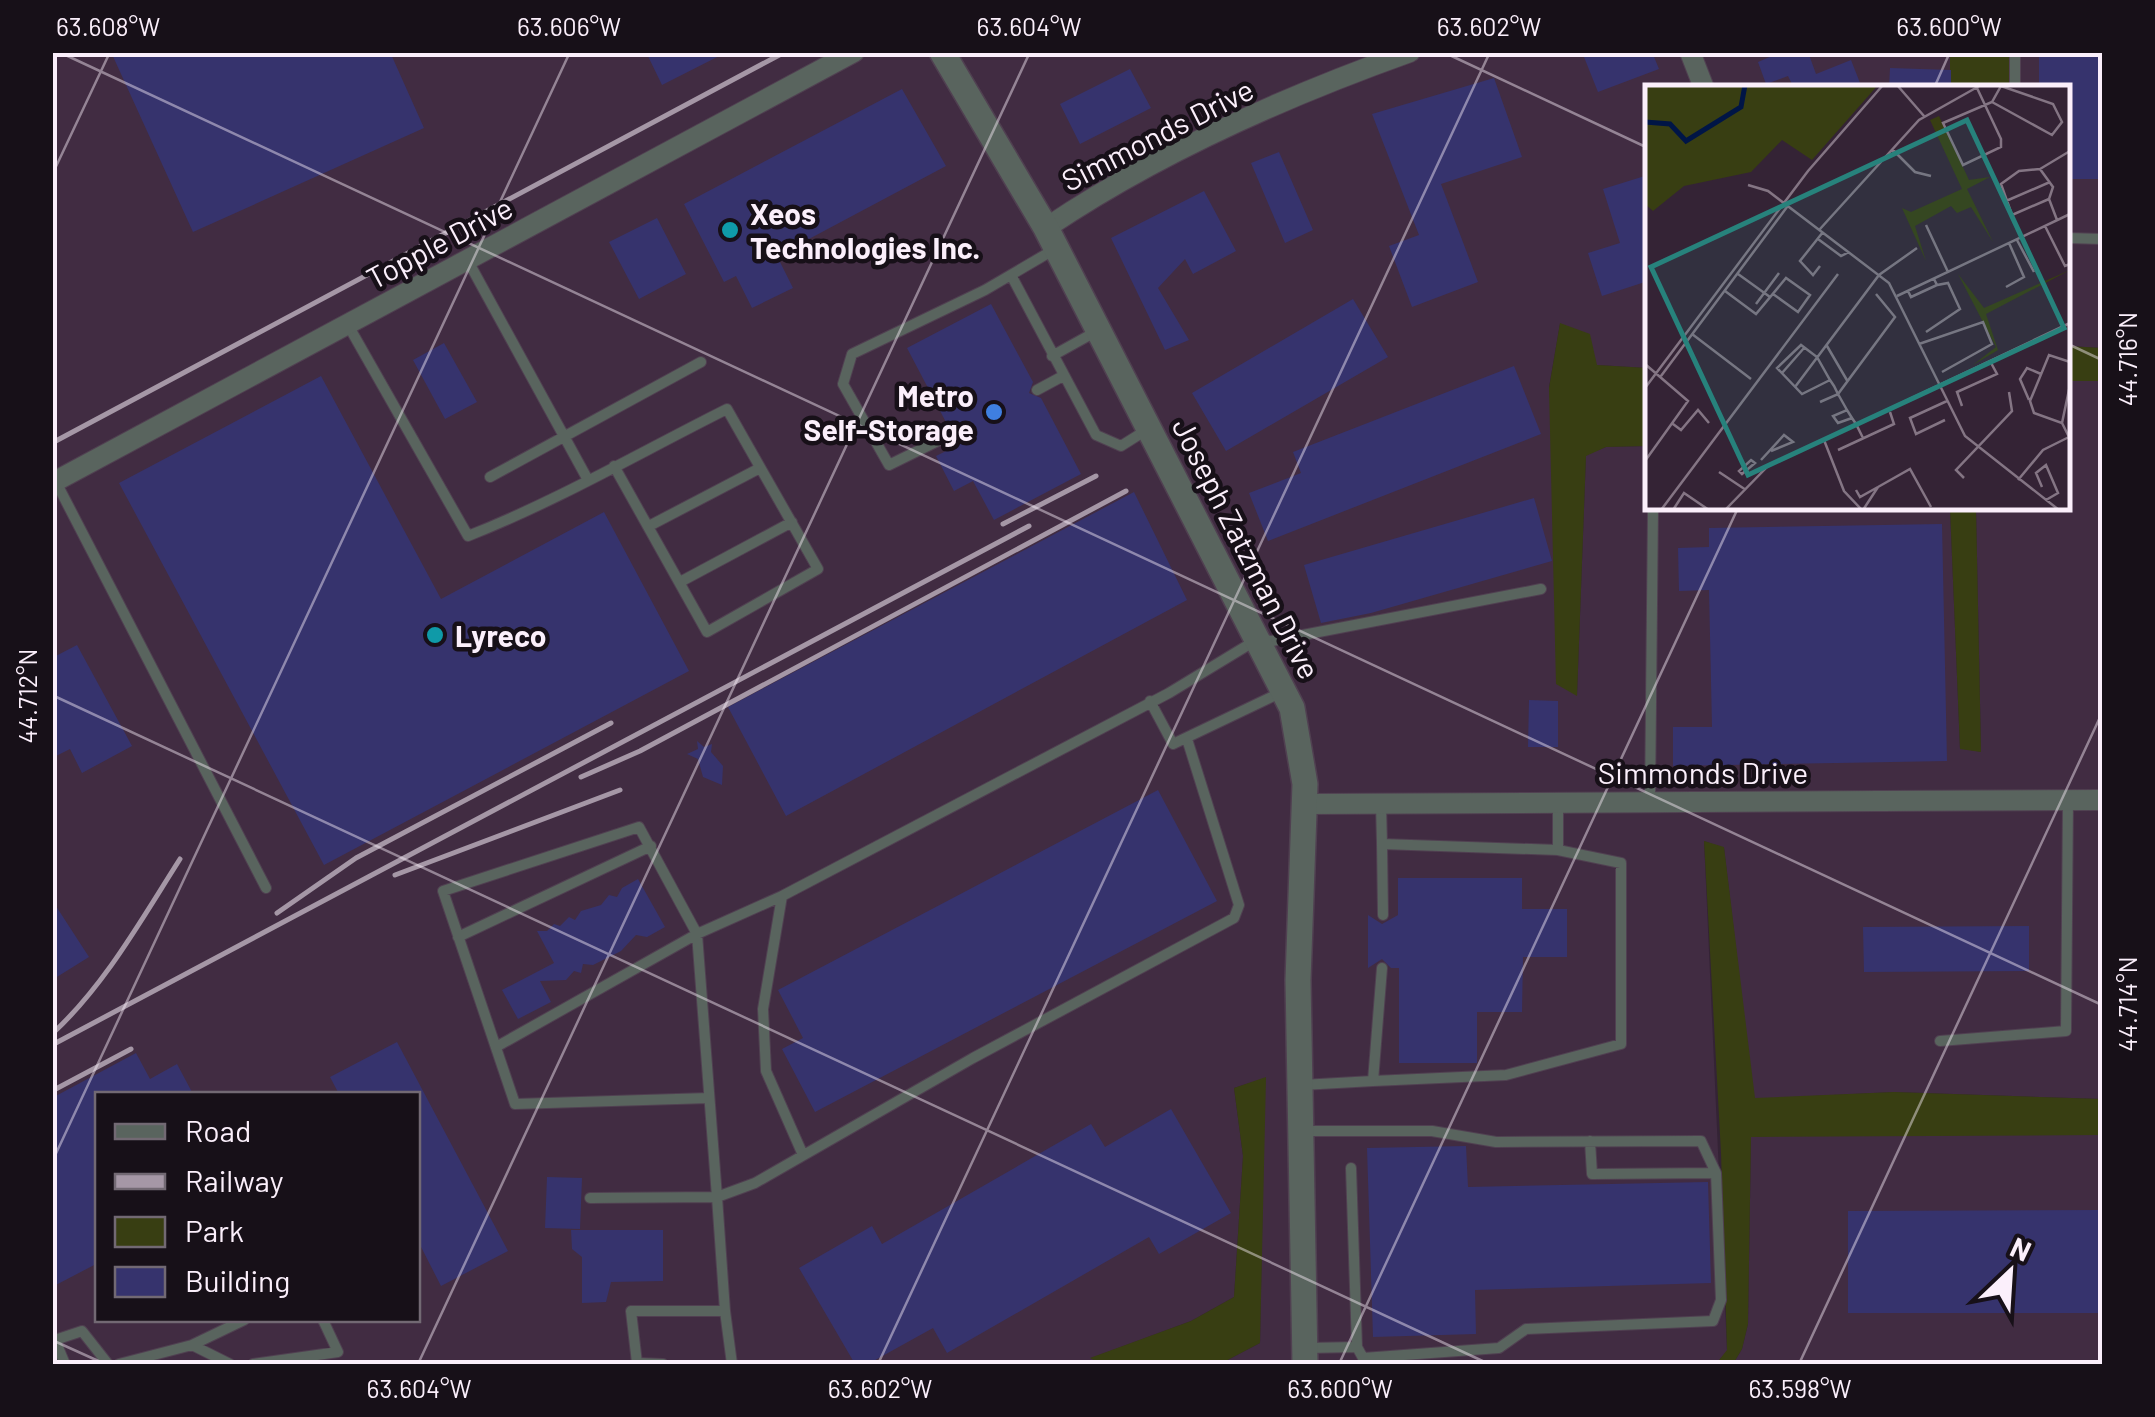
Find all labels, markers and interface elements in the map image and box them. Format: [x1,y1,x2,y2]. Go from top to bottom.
text: 63.608°W [56,11,160,41]
text: 63.606°W [517,11,621,41]
text: 63.604°W [977,11,1082,41]
text: 63.602°W [1437,11,1541,41]
text: 63.600°W [1896,11,2002,41]
street label: Simmonds Drive [1055,70,1259,198]
inset map [1645,85,2070,510]
street label: Topple Drive [360,189,518,295]
place label: Xeos Technologies Inc. [750,195,980,265]
marker: Xeos Technologies Inc. [719,219,741,241]
text: 44.716°N [2112,312,2142,406]
place label: Metro Self-Storage [804,377,974,447]
marker: Metro Self-Storage [983,401,1005,423]
street label: Joseph Zatzman Drive [1166,412,1328,684]
place label: Lyreco [455,617,547,653]
marker: Lyreco [424,624,446,646]
text: 44.712°N [12,649,42,743]
street label: Simmonds Drive [1598,754,1808,790]
text: 44.714°N [2112,956,2142,1052]
legend [95,1092,420,1322]
text: Road [185,1112,251,1148]
text: Railway [185,1162,284,1198]
text: Park [185,1212,244,1248]
north arrow [1960,1222,2060,1322]
text: N [2005,1229,2037,1268]
text: Building [185,1262,290,1298]
text: 63.604°W [367,1373,472,1403]
text: 63.602°W [828,1373,932,1403]
text: 63.600°W [1287,1373,1393,1403]
text: 63.598°W [1748,1373,1852,1403]

